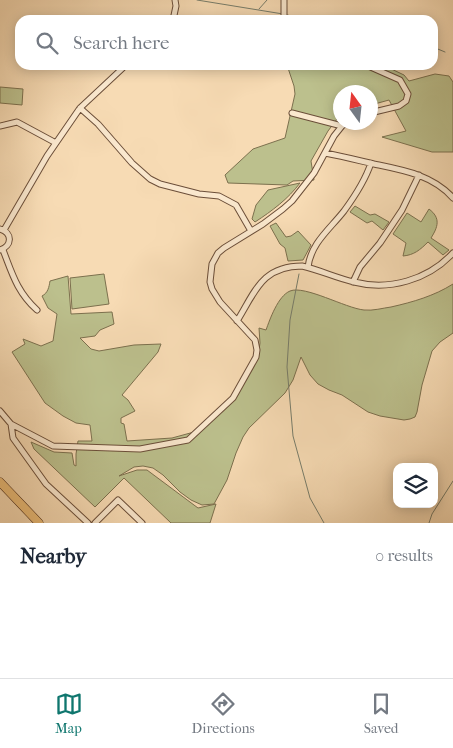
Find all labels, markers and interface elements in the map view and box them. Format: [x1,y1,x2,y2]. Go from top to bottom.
search box [15,15,438,70]
icon: search [33,29,61,57]
text: Search here [73,32,169,54]
north arrow [333,85,378,130]
map controls [393,463,438,508]
button: layers [393,463,438,508]
text: Nearby [20,544,86,568]
text: 0 results [375,546,433,565]
tab: Map [55,690,83,737]
tab: Directions [192,690,255,737]
tab: Saved [364,690,398,737]

